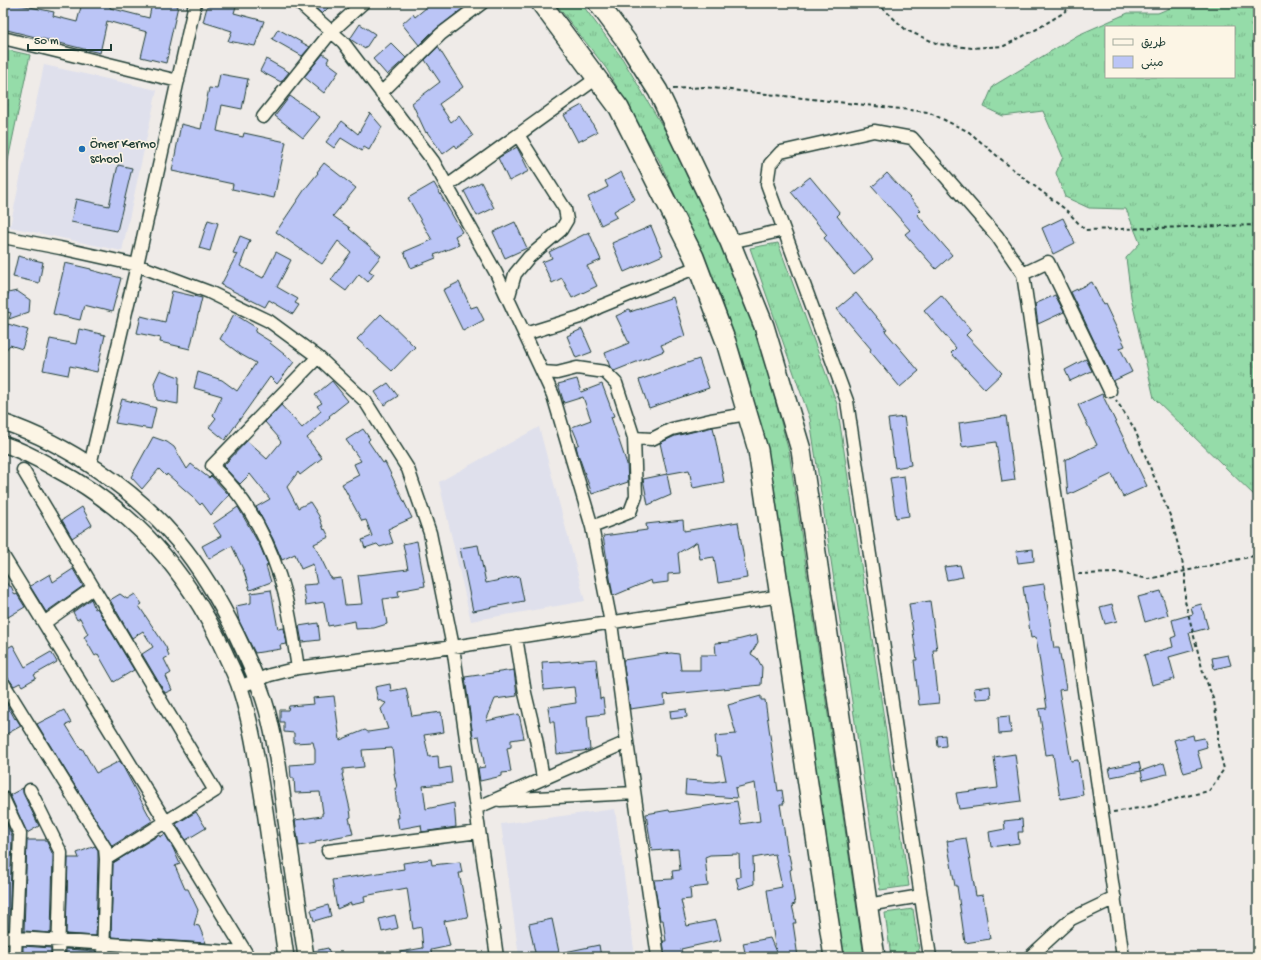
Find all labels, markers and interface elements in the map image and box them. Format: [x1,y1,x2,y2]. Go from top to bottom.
scale bar [28,26,111,52]
legend [1105,26,1235,78]
text: 50 m [34,35,59,49]
text: طريق [1141,37,1166,51]
text: مبنى [1141,57,1164,71]
place label: Ömer Kermo school [90,137,156,167]
marker: Ömer Kermo school [77,144,87,154]

